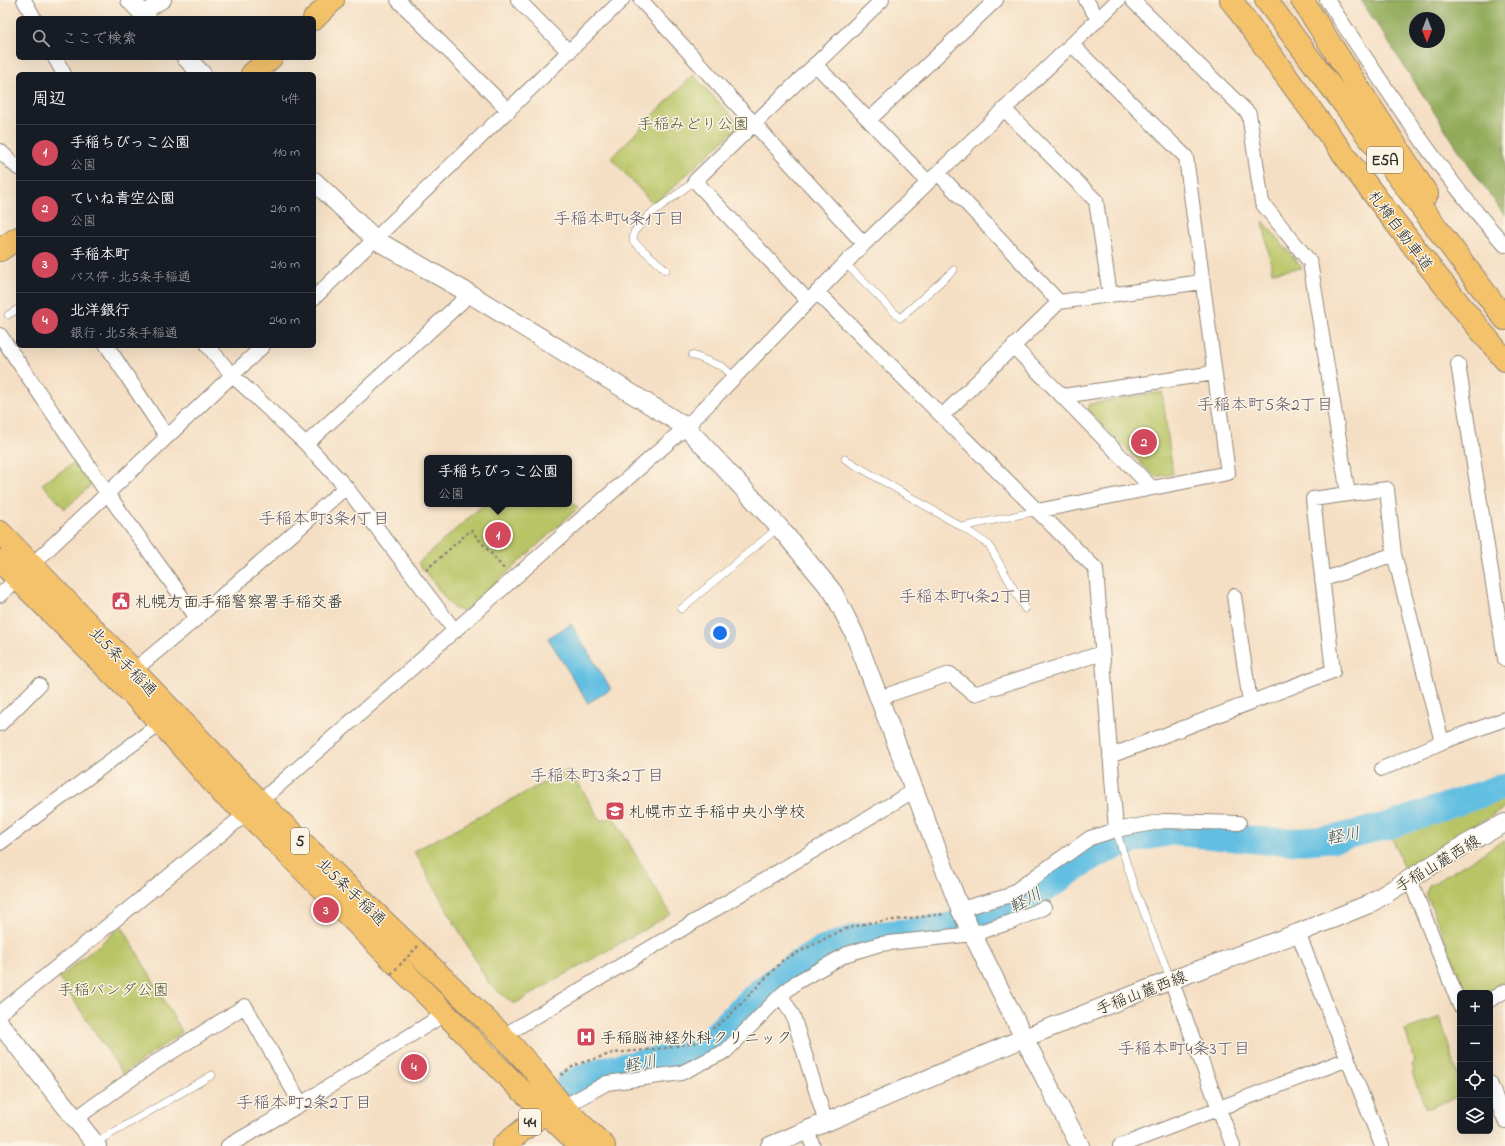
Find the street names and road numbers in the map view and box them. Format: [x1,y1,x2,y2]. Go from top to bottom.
road number: E5A [1367,147,1403,173]
street label: 札樽自動車道 [1361,186,1438,277]
street label: 北5条手稲通 [83,622,162,703]
road number: 5 [291,828,309,854]
street label: 手稲山麓西線 [1391,830,1485,900]
street label: 北5条手稲通 [310,853,391,932]
street label: 手稲山麓西線 [1093,965,1191,1022]
road number: 44 [519,1109,541,1135]

